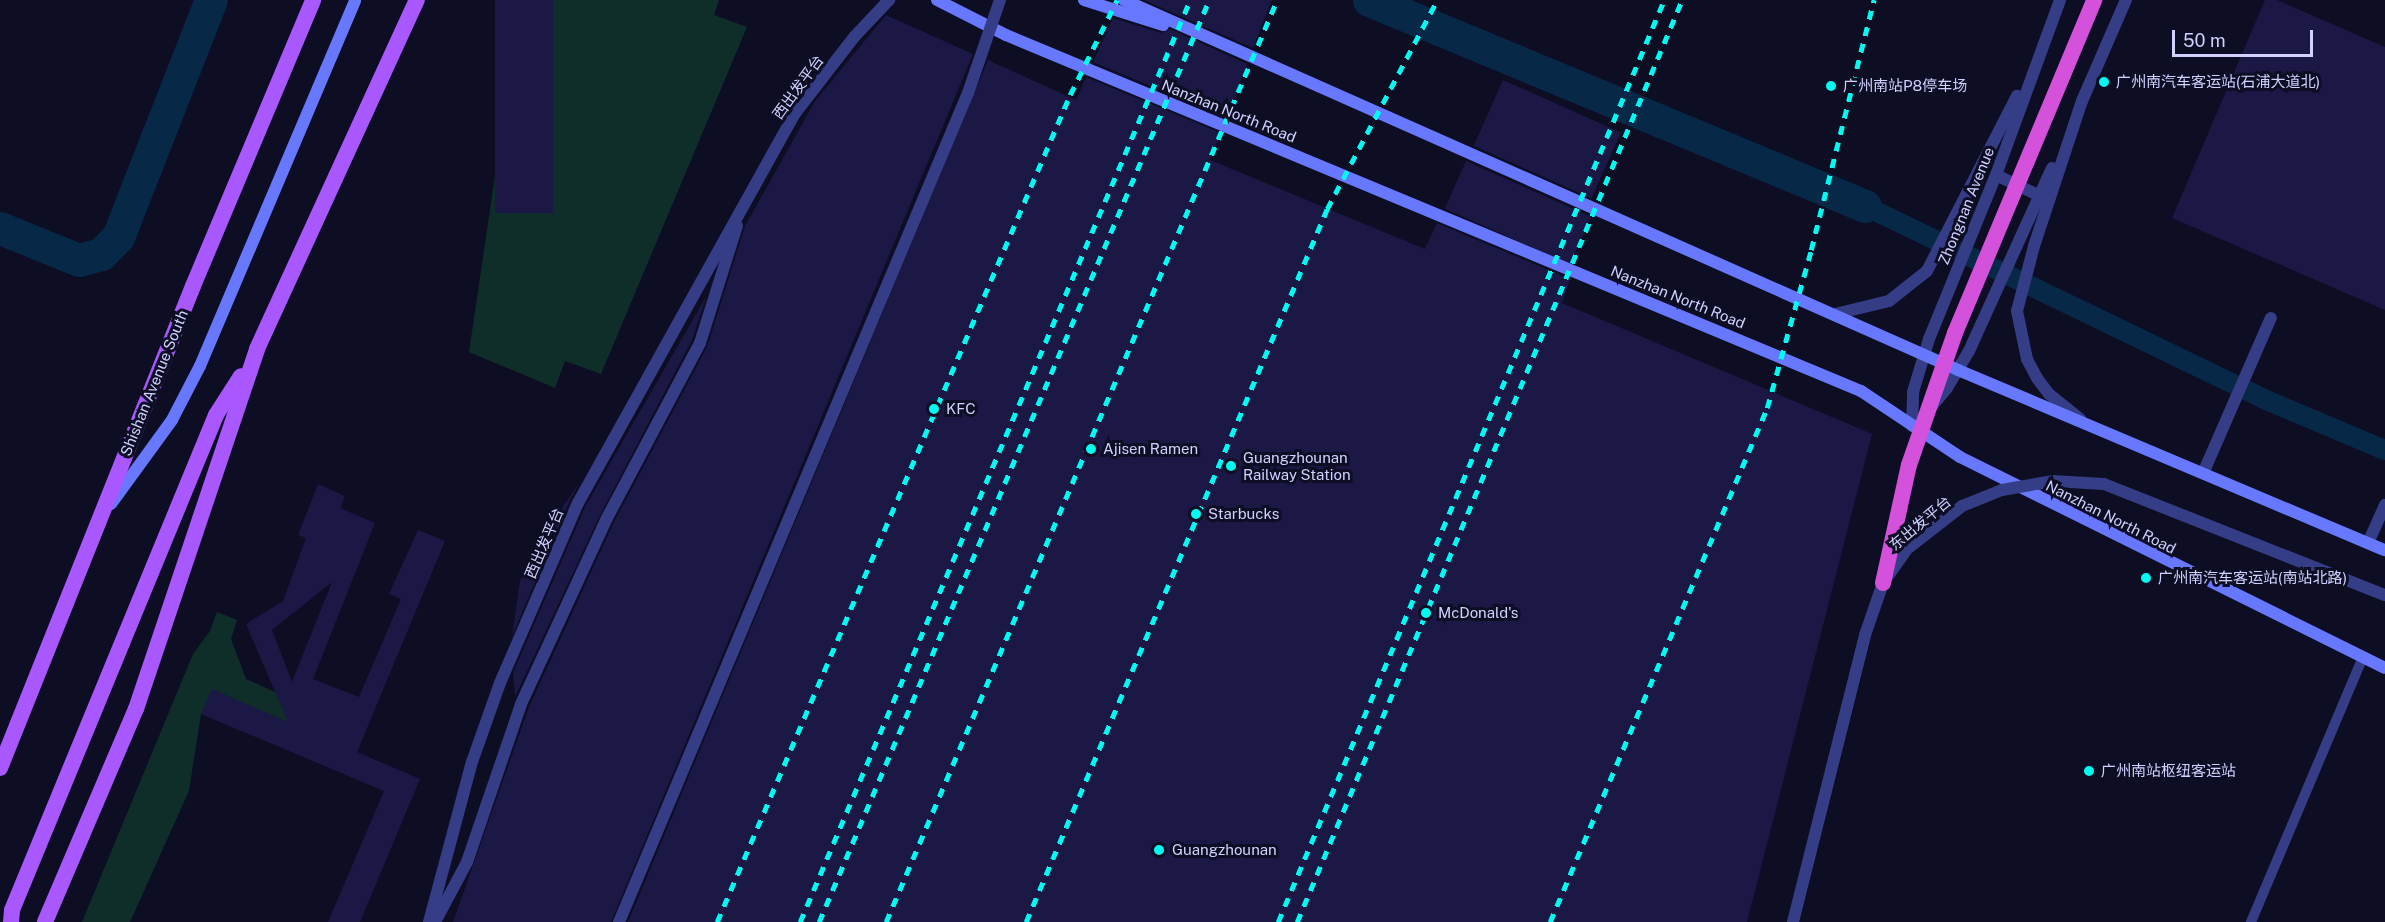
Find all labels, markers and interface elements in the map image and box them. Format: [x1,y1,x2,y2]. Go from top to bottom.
scale bar [2175,18,2316,56]
text: 50 m [2183,30,2226,51]
street label: 西出发平台 [769,51,827,123]
place label: 广州南汽车客运站(石浦大道北) [2116,73,2320,91]
marker: 广州南汽车客运站(石浦大道北) [2097,75,2111,89]
street label: Nanzhan North Road [1159,76,1299,146]
place label: 广州南站P8停车场 [1843,77,1967,95]
marker: 广州南站P8停车场 [1824,79,1838,93]
street label: Zhongnan Avenue [1934,145,1998,267]
street label: Nanzhan North Road [1608,262,1748,332]
street label: Shishan Avenue South [116,307,192,459]
place label: KFC [946,400,975,418]
marker: KFC [927,402,941,416]
place label: Ajisen Ramen [1103,440,1198,458]
marker: Ajisen Ramen [1084,442,1098,456]
place label: Guangzhounan Railway Station [1243,448,1351,483]
marker: Guangzhounan Railway Station [1224,459,1238,473]
street label: Nanzhan North Road [2043,476,2179,558]
street label: 东出发平台 [1885,492,1955,554]
street label: 西出发平台 [521,505,567,581]
place label: Starbucks [1208,505,1279,523]
marker: Starbucks [1189,507,1203,521]
place label: 广州南汽车客运站(南站北路) [2158,569,2347,587]
marker: 广州南汽车客运站(南站北路) [2139,571,2153,585]
place label: McDonald's [1438,604,1518,622]
marker: McDonald's [1419,606,1433,620]
place label: 广州南站枢纽客运站 [2101,762,2236,780]
marker: 广州南站枢纽客运站 [2082,764,2096,778]
marker: Guangzhounan [1150,841,1168,859]
place label: Guangzhounan [1172,841,1277,859]

